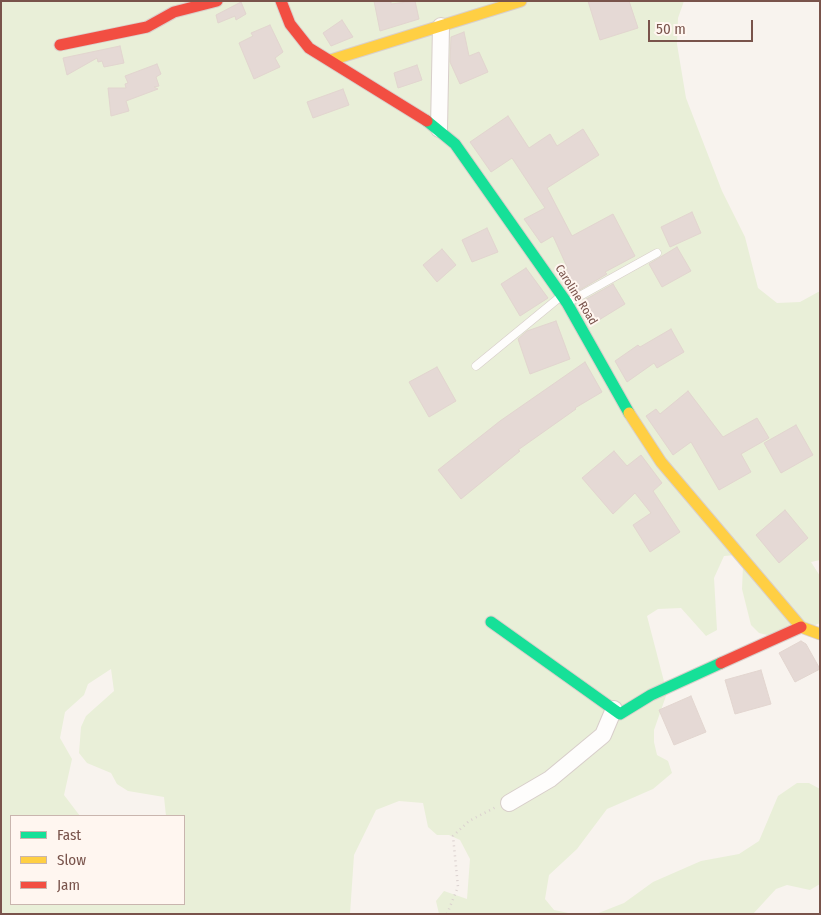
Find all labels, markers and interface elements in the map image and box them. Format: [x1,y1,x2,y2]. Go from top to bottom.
scale bar [651,10,756,42]
text: 50 m [656,20,686,38]
street label: Caroline Road [552,262,600,328]
legend [10,815,185,905]
text: Fast [57,826,81,844]
text: Slow [57,851,86,869]
text: Jam [57,876,80,894]

